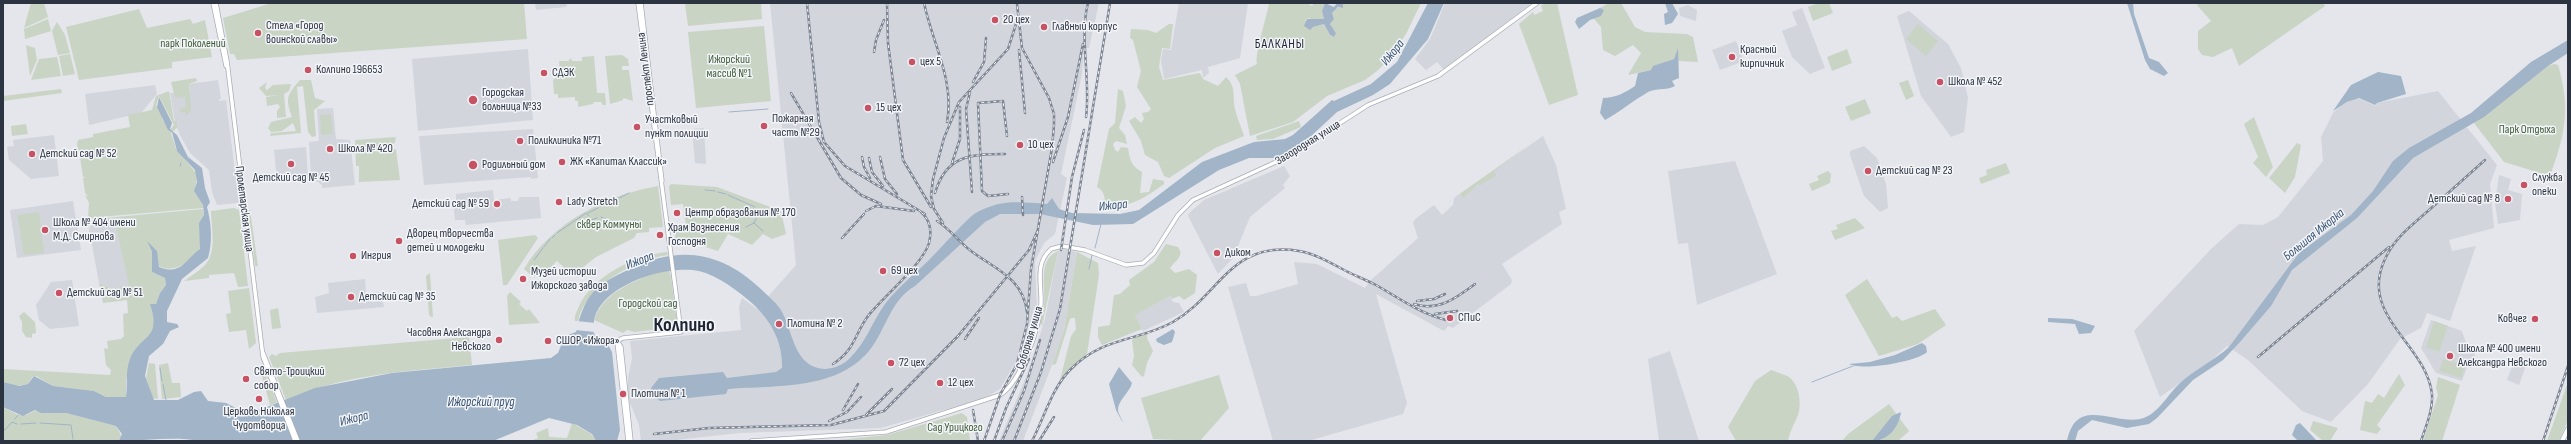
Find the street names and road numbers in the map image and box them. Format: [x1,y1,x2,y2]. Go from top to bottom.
street label: проспект Ленина [634,32,658,106]
street label: Загородная улица [1273,117,1343,169]
street label: Пролетарская улица [232,165,256,253]
street label: Соборная улица [1014,305,1046,371]

